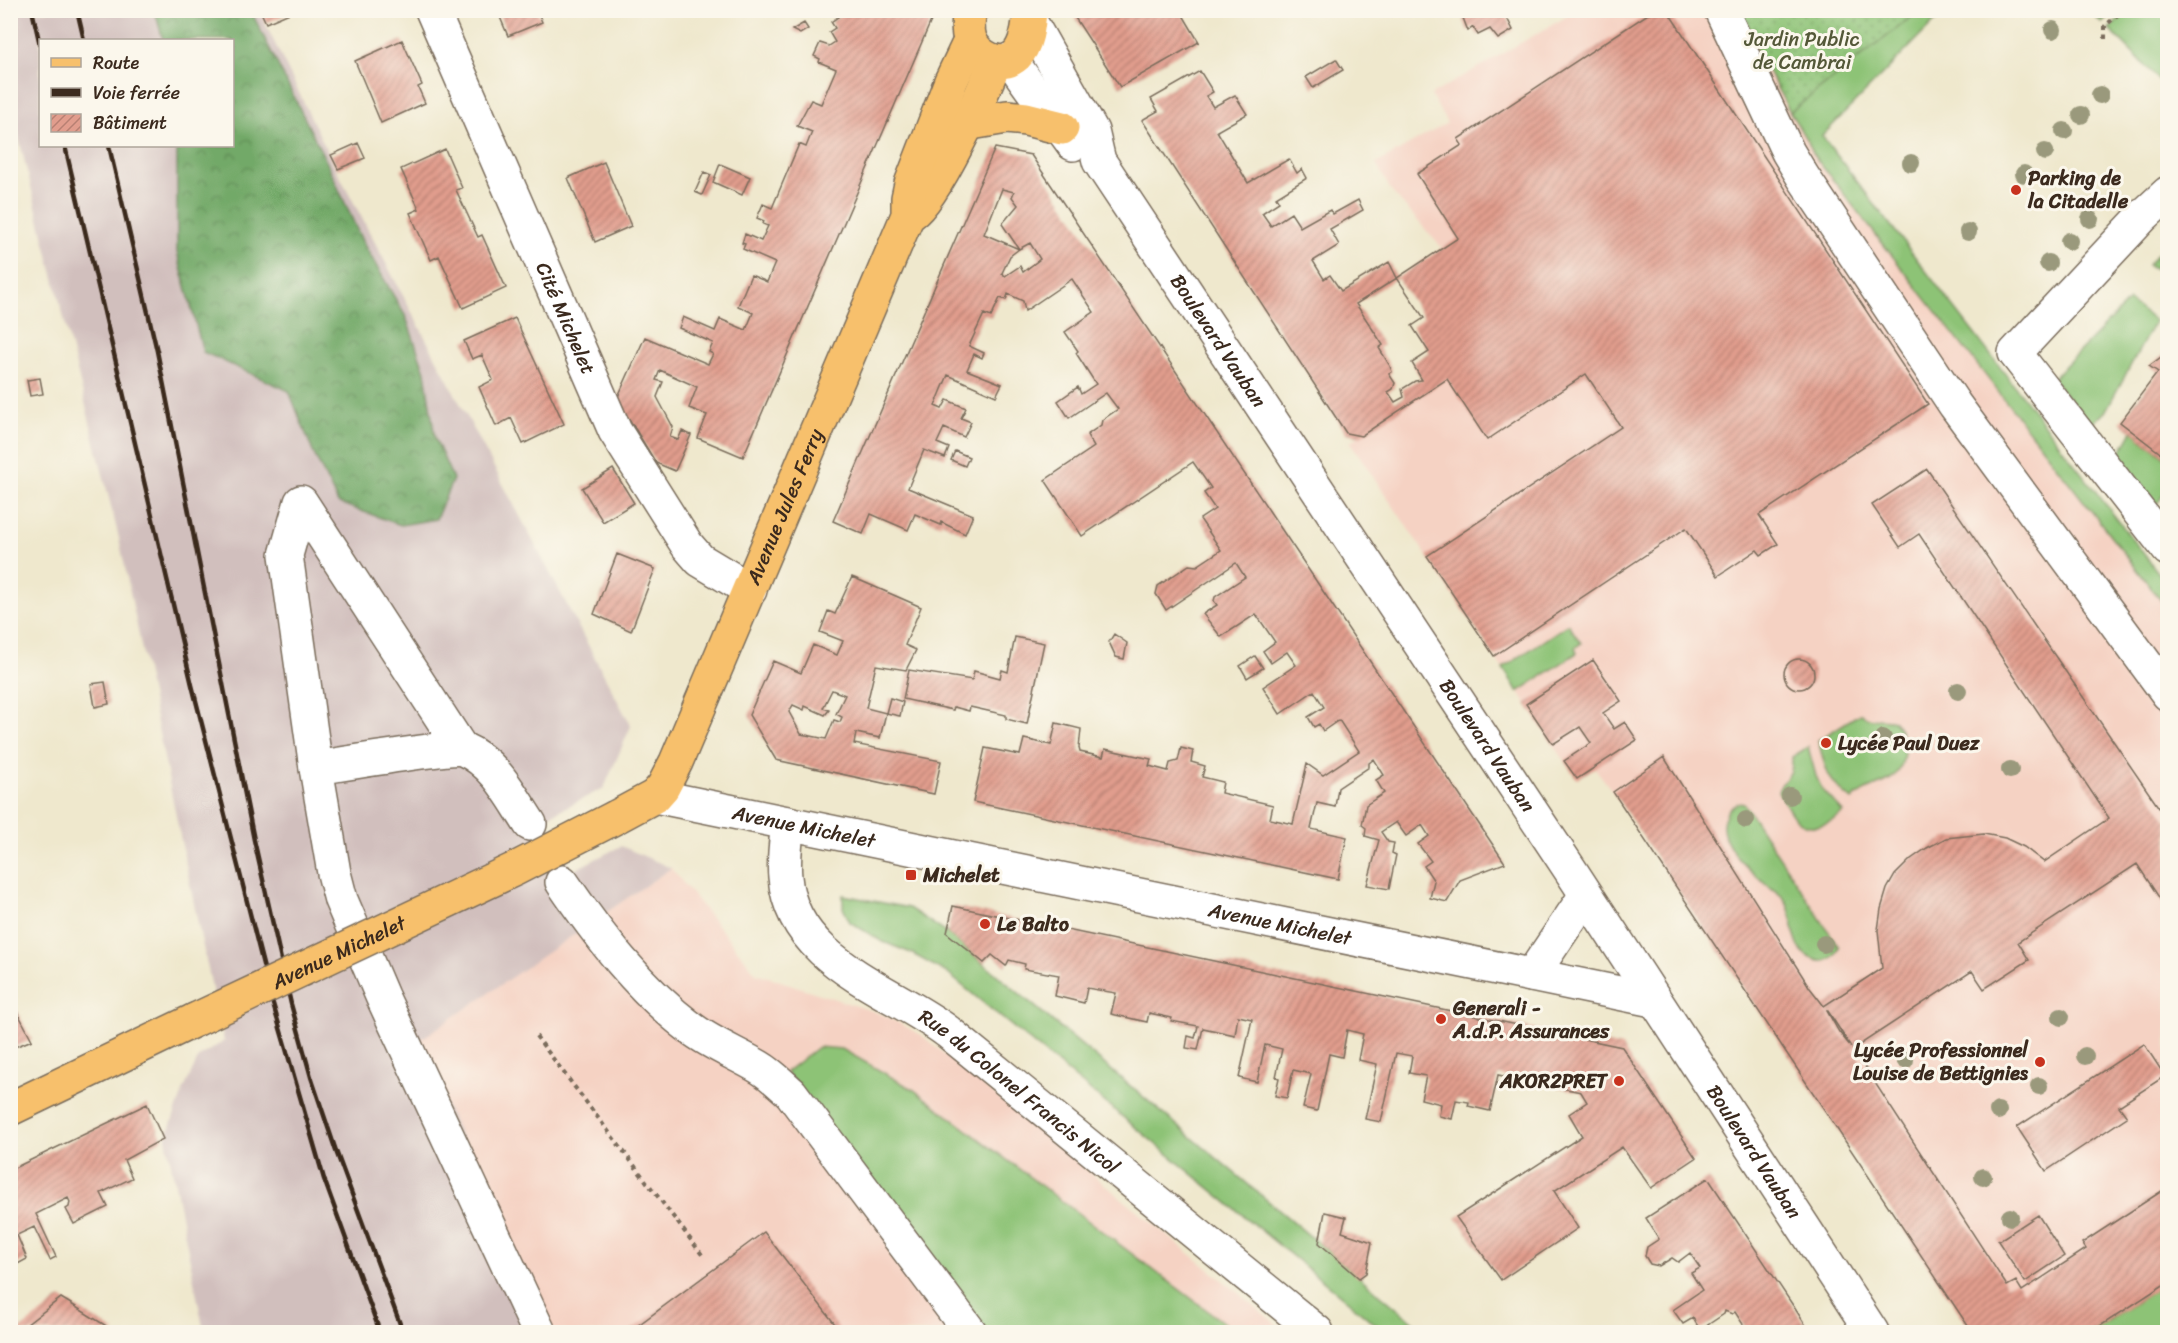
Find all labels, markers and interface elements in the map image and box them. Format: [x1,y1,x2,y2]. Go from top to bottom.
park label: Jardin Public de Cambrai [1744,22,1859,80]
legend [39,39,234,147]
text: Route [93,47,140,79]
text: Voie ferrée [93,77,180,109]
text: Bâtiment [93,107,167,139]
place label: Parking de la Citadelle [2027,161,2129,219]
marker: Parking de la Citadelle [2009,183,2023,197]
street label: Cité Michelet [526,256,606,380]
street label: Boulevard Vauban [1160,267,1276,415]
street label: Avenue Jules Ferry [736,422,834,591]
street label: Boulevard Vauban [1430,671,1545,820]
place label: Lycée Paul Duez [1838,726,1981,761]
marker: Lycée Paul Duez [1819,736,1833,750]
street label: Avenue Michelet [728,795,879,859]
place label: Michelet [922,858,1000,893]
marker: Michelet [904,868,918,882]
street label: Avenue Michelet [1204,892,1355,956]
street label: Avenue Michelet [265,905,413,1000]
place label: Le Balto [997,907,1069,942]
marker: Le Balto [978,917,992,931]
place label: Generali - A.d.P. Assurances [1452,991,1610,1049]
street label: Rue du Colonel Francis Nicol [912,1000,1129,1184]
marker: Generali - A.d.P. Assurances [1434,1012,1448,1026]
place label: Lycée Professionnel Louise de Bettignies [1853,1033,2029,1091]
marker: Lycée Professionnel Louise de Bettignies [2033,1055,2047,1069]
place label: AKOR2PRET [1499,1064,1608,1099]
marker: AKOR2PRET [1612,1074,1626,1088]
street label: Boulevard Vauban [1697,1077,1811,1226]

